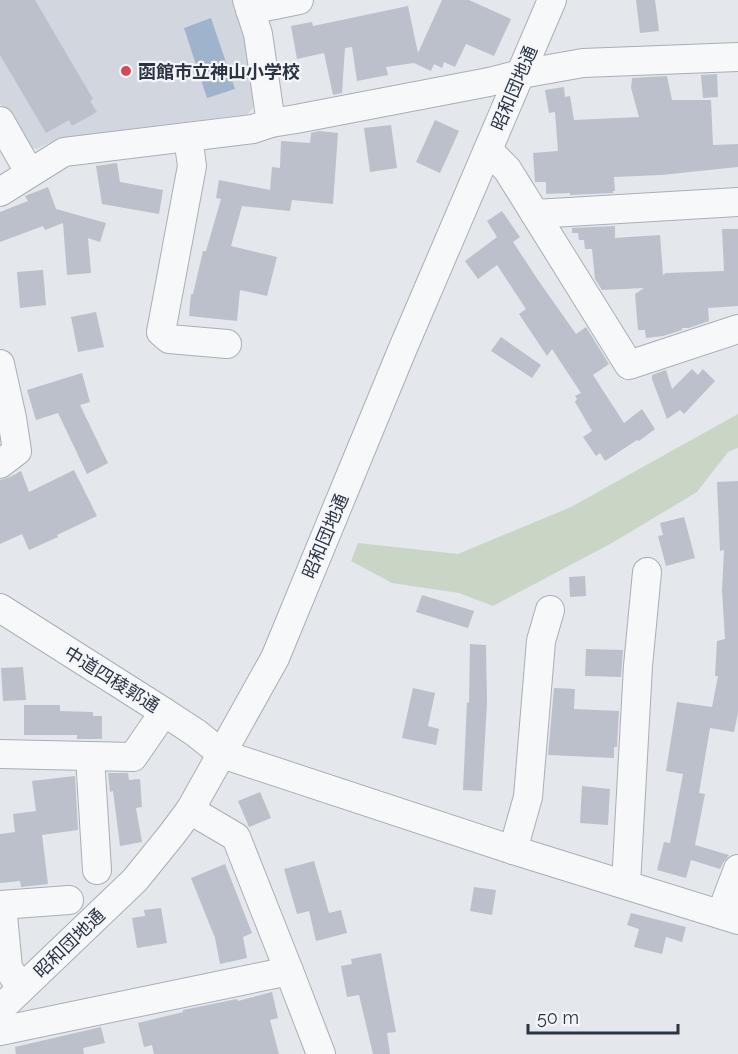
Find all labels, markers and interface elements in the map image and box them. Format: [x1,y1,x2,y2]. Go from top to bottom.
street label: 昭和団地通 [487,42,541,134]
place label: 函館市立神山小学校 [138,61,300,82]
marker: 函館市立神山小学校 [119,64,133,78]
street label: 昭和団地通 [298,490,352,582]
street label: 中道四稜郭通 [61,641,163,717]
street label: 昭和団地通 [29,904,109,982]
scale bar [528,997,678,1035]
text: 50 m [537,1007,579,1028]

